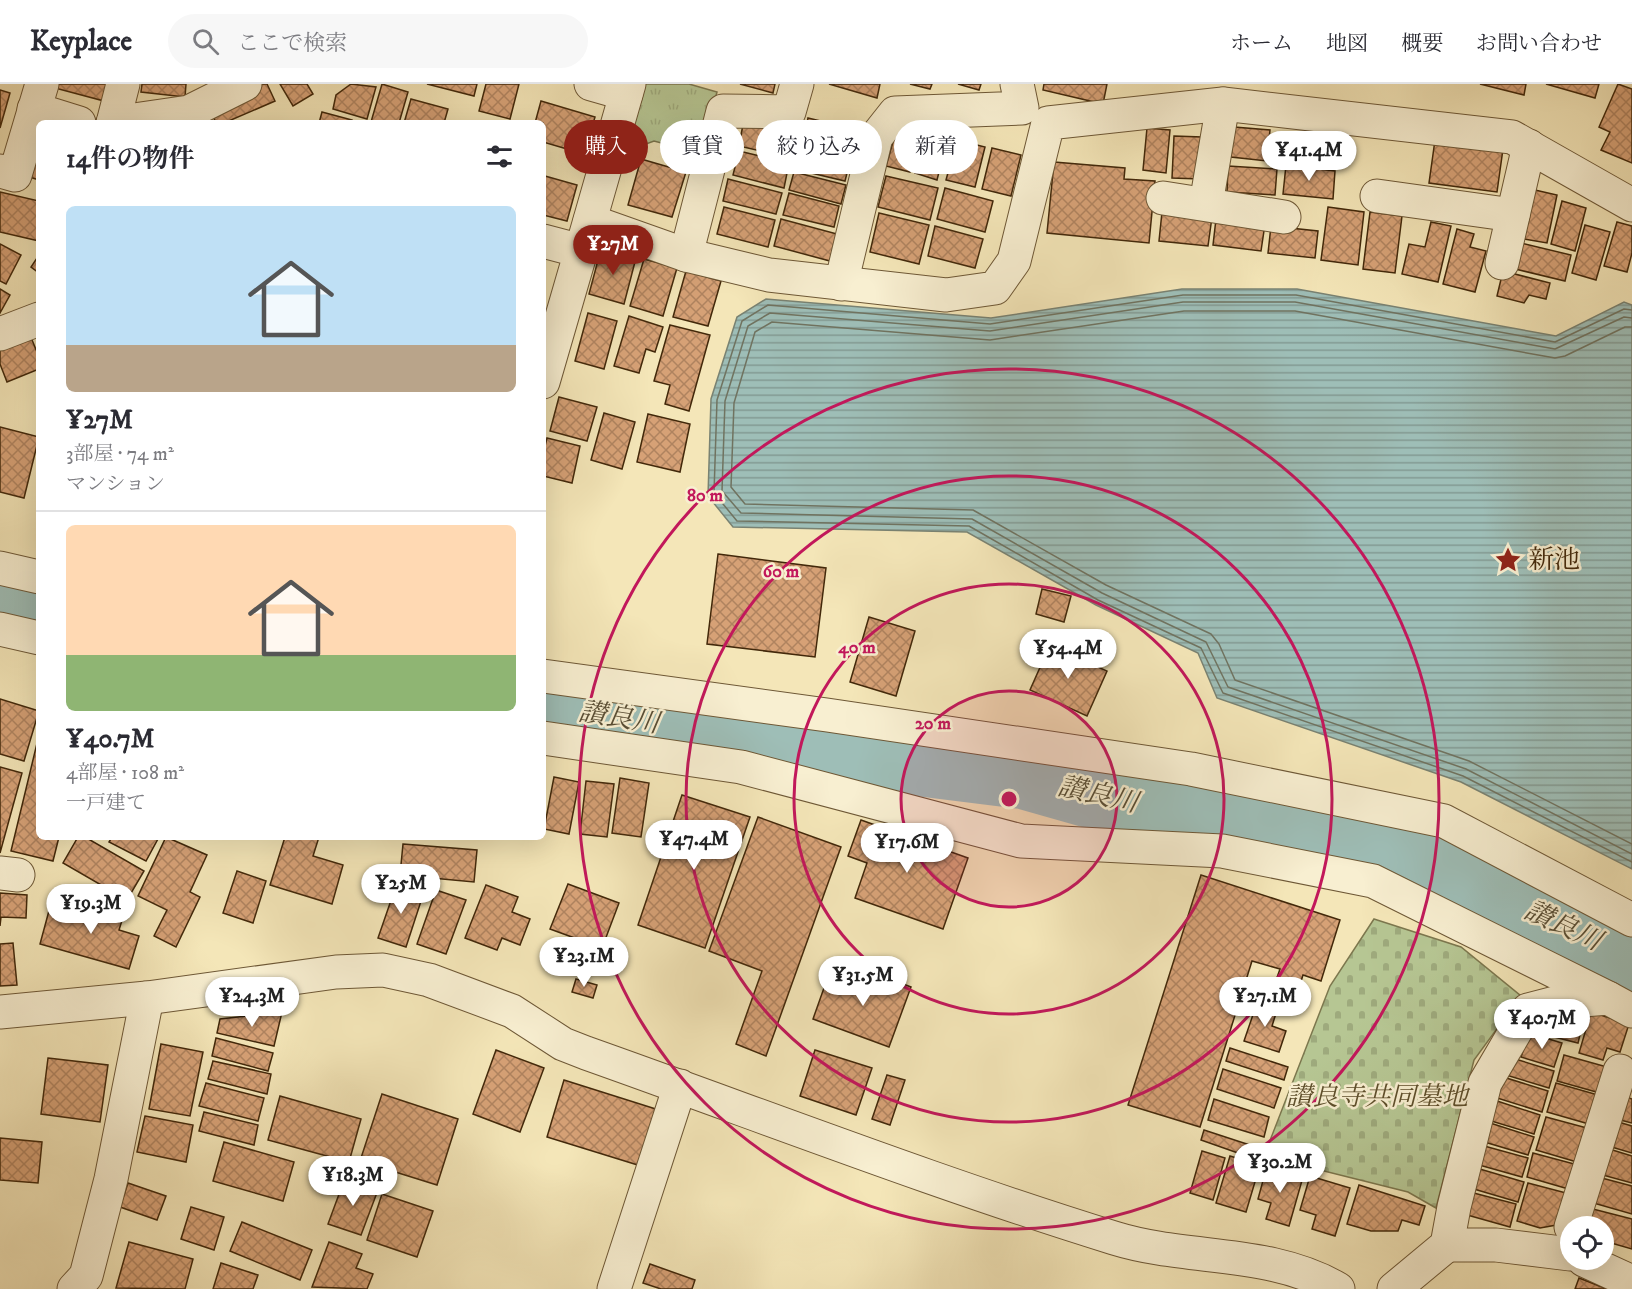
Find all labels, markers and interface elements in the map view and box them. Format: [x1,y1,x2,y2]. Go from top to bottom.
search box [168,14,588,68]
text: Keyplace [30,24,132,59]
icon: search [189,25,222,58]
text: ここで検索 [237,30,347,57]
text: ホーム [1230,31,1293,57]
text: 地図 [1326,31,1368,57]
text: 概要 [1401,31,1443,57]
text: お問い合わせ [1476,31,1602,57]
chip: 購入 [564,120,648,174]
chip: 賃貸 [660,120,744,174]
chip: 絞り込み [756,120,882,174]
chip: 新着 [894,120,978,174]
pin: ¥41.4M [1260,131,1358,182]
text: ¥41.4M [1275,138,1343,163]
icon: filters [483,140,516,173]
text: 14件の物件 [66,143,195,176]
pin: ¥27M [577,225,649,276]
text: ¥27M [587,232,639,257]
icon: home [237,245,345,353]
text: ¥27M [66,404,133,437]
text: 3部屋 · 74 m² [66,442,174,467]
text: マンション [66,472,165,497]
text: 80 m [687,485,724,507]
place label: 新池 [1528,544,1580,577]
place icon: 新池 [1493,545,1523,575]
text: 60 m [763,561,800,583]
icon: home [237,564,345,672]
pin: ¥54.4M [1019,629,1117,680]
text: ¥54.4M [1033,636,1103,661]
text: 40 m [837,637,876,659]
water label: 讃良川 [576,695,665,742]
text: 20 m [915,713,951,735]
text: ¥40.7M [66,723,154,756]
text: 4部屋 · 108 m² [66,761,184,786]
water label: 讃良川 [1055,769,1144,821]
centre of rings [999,789,1019,809]
text: 一戸建て [66,791,146,816]
pin: ¥47.4M [645,820,743,871]
pin: ¥17.6M [858,823,956,874]
text: ¥47.4M [659,827,729,852]
text: ¥17.6M [875,830,939,855]
pin: ¥25M [365,864,437,915]
text: ¥25M [375,871,427,896]
pin: ¥19.3M [42,884,140,935]
text: ¥19.3M [60,891,122,916]
water label: 讃良川 [1519,893,1610,960]
pin: ¥23.1M [535,937,633,988]
text: ¥23.1M [553,944,615,969]
pin: ¥31.5M [814,956,912,1007]
text: ¥31.5M [833,963,893,988]
pin: ¥24.3M [203,977,301,1028]
pin: ¥27.1M [1216,977,1314,1028]
text: ¥24.3M [219,984,285,1009]
text: ¥27.1M [1233,984,1297,1009]
pin: ¥40.7M [1493,999,1591,1050]
text: ¥40.7M [1508,1006,1576,1031]
park label: 讃良寺共同墓地 [1286,1081,1471,1114]
pin: ¥30.2M [1231,1143,1329,1194]
text: ¥30.2M [1248,1150,1312,1175]
pin: ¥18.3M [304,1156,402,1207]
text: ¥18.3M [322,1163,384,1188]
map controls [1560,1216,1614,1270]
button: locate [1560,1216,1614,1270]

